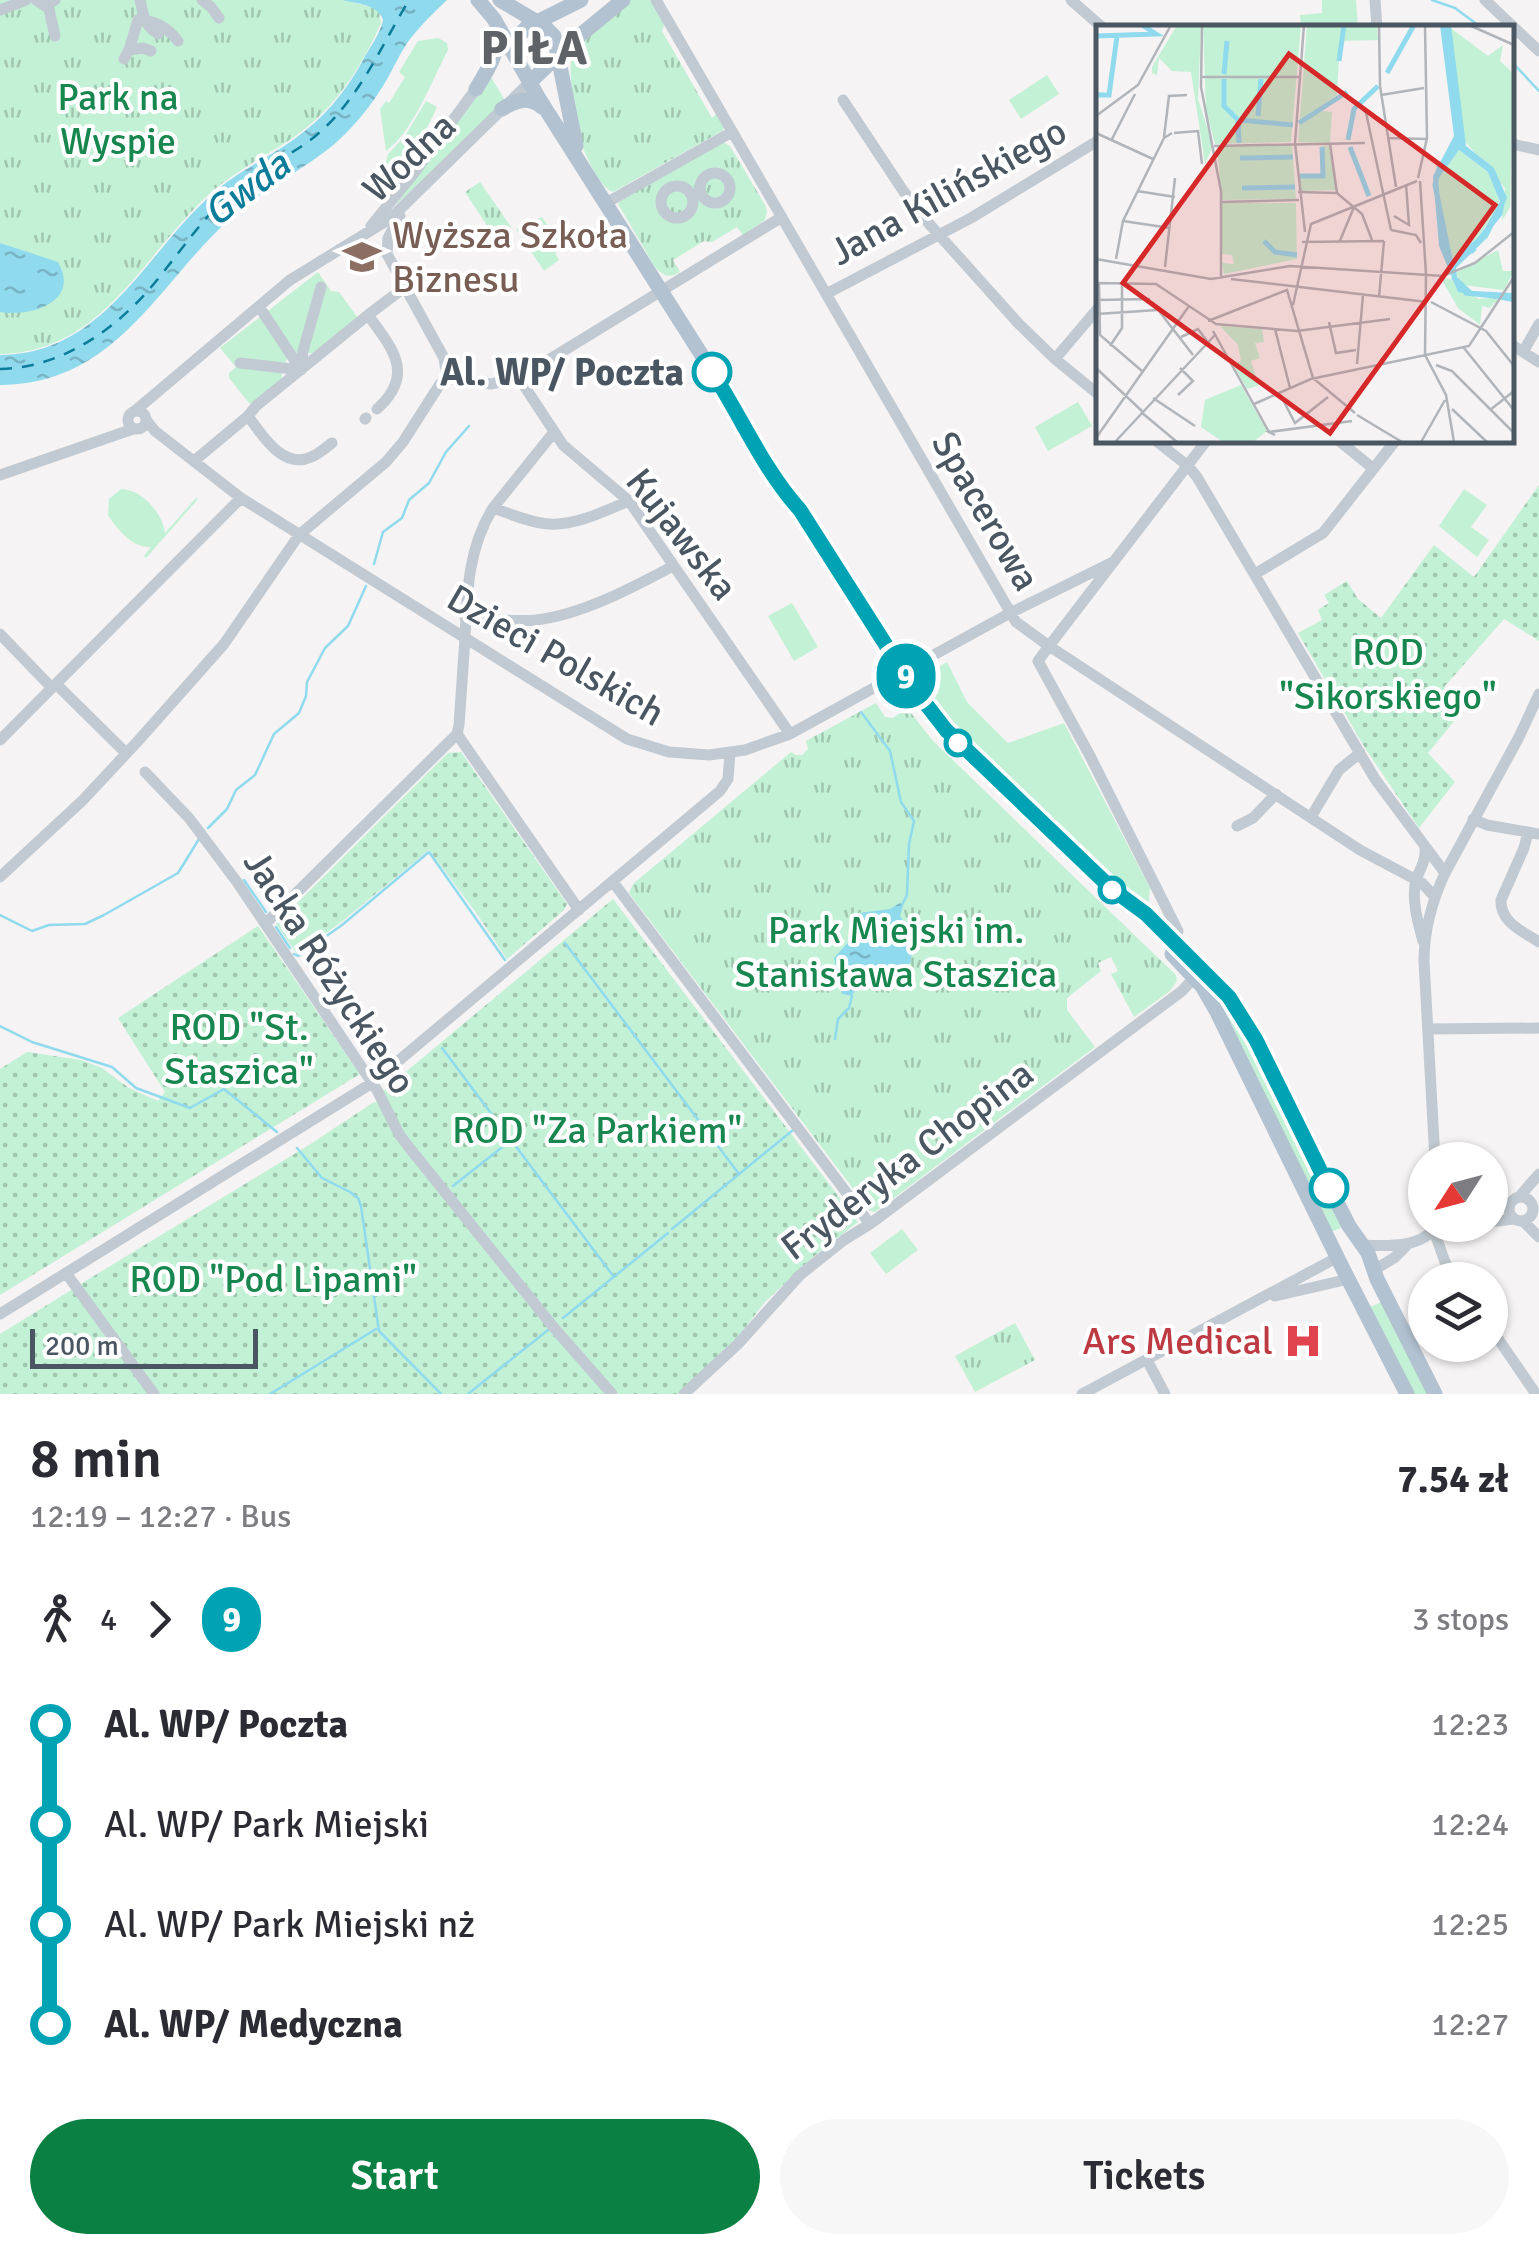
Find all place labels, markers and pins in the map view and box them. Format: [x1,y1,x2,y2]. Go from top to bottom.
place label: Wyższa Szkoła Biznesu [392,212,628,303]
school or university icon: Wyższa Szkoła Biznesu [341,236,383,278]
place label: Al. WP/ Poczta [440,349,684,396]
marker: Al. WP/ Poczta [693,353,731,391]
unlabelled marker [945,730,971,756]
unlabelled marker [1099,877,1125,903]
unlabelled marker [1310,1169,1348,1207]
place label: Ars Medical [1082,1318,1273,1365]
hospital icon: Ars Medical [1282,1320,1324,1362]

